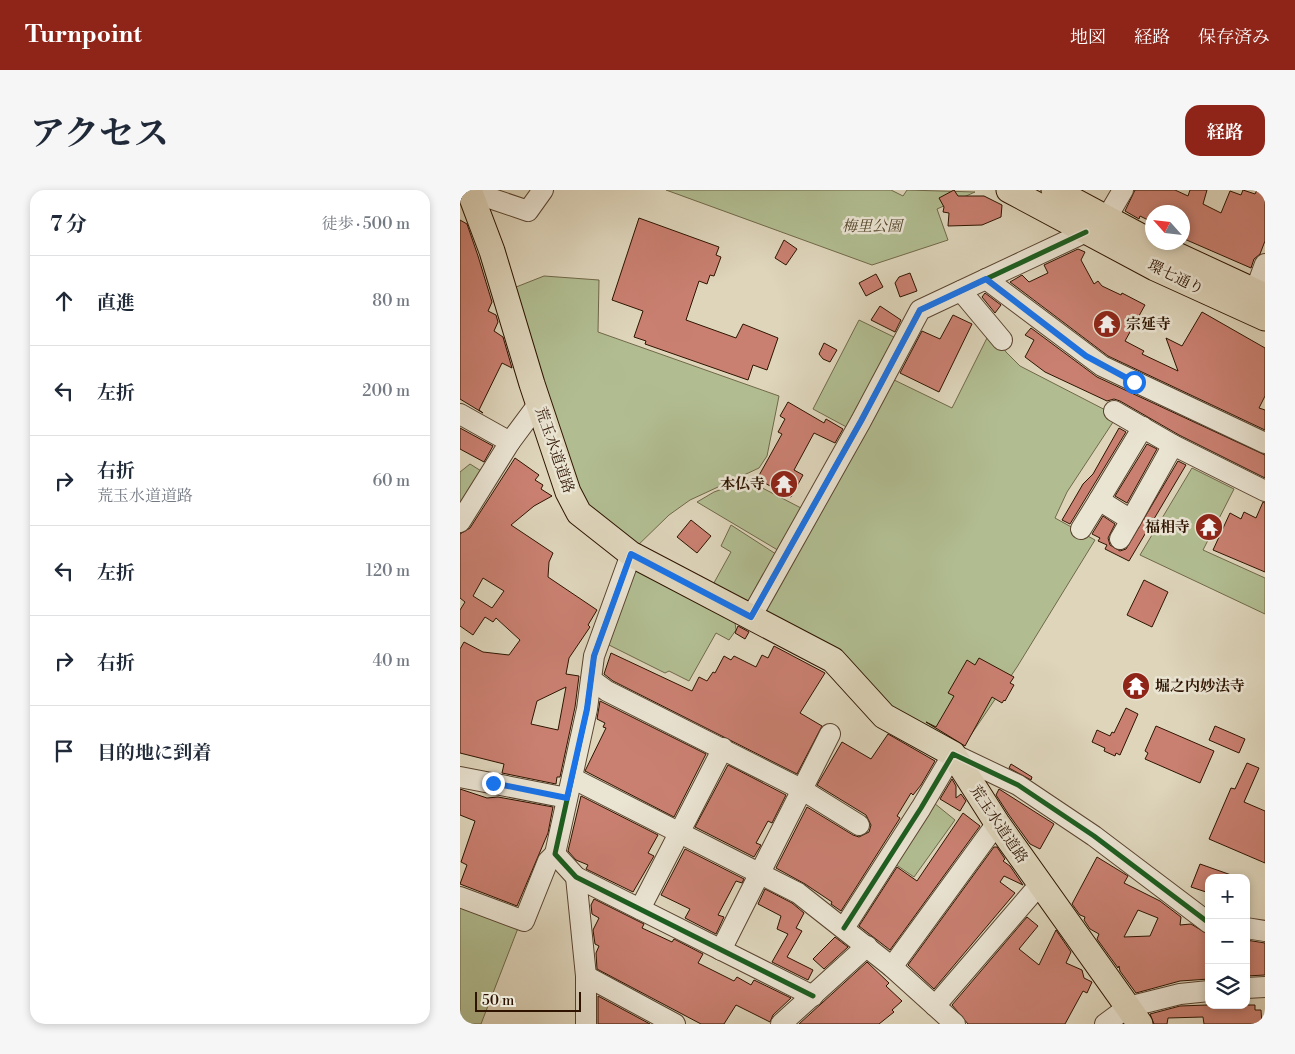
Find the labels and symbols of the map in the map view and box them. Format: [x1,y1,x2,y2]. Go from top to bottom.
north arrow [1145,205,1190,250]
park label: 梅里公園 [842,217,905,236]
street label: 環七通り [1145,256,1207,299]
temple icon: 宗延寺 [1092,309,1122,339]
place label: 宗延寺 [1126,315,1171,334]
route start [1123,371,1146,394]
street label: 荒玉水道道路 [531,405,578,496]
temple icon: 本仏寺 [769,469,799,499]
place label: 本仏寺 [720,475,765,494]
temple icon: 福相寺 [1194,512,1224,542]
place label: 福相寺 [1145,518,1190,537]
temple icon: 堀之内妙法寺 [1121,671,1151,701]
place label: 堀之内妙法寺 [1155,677,1245,696]
route end [482,772,505,795]
street label: 荒玉水道道路 [966,782,1032,867]
scale bar [475,989,581,1012]

